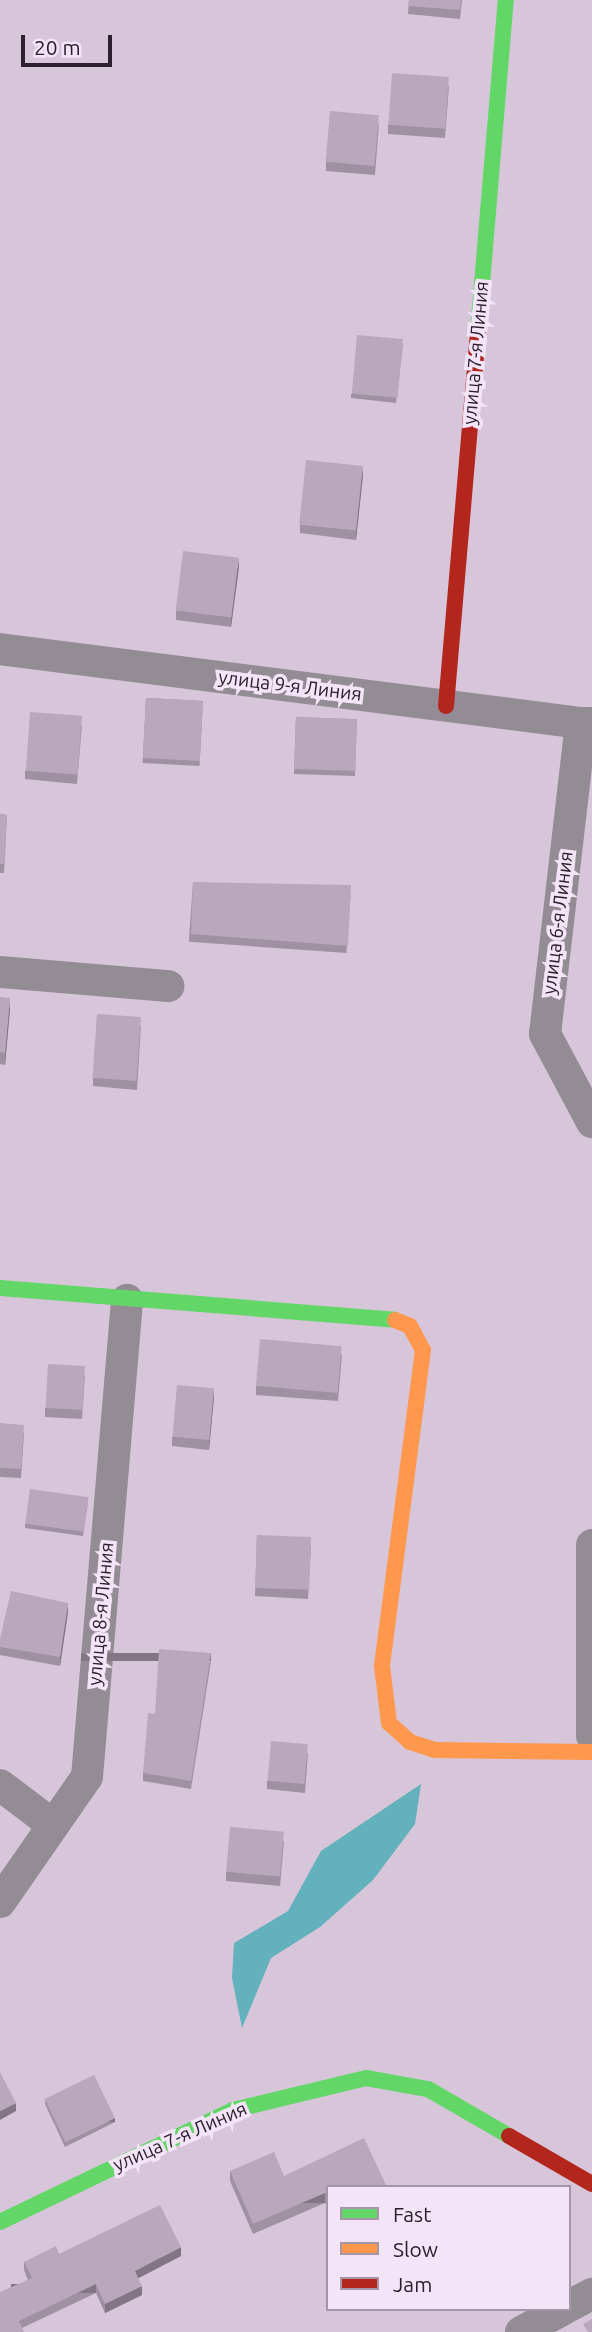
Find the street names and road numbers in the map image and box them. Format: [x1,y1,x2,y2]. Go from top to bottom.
street label: улица 7-я Линия [458,280,494,426]
street label: улица 9-я Линия [217,666,363,706]
street label: улица 6-я Линия [538,850,578,996]
street label: улица 8-я Линия [83,1541,119,1687]
street label: улица 7-я Линия [110,2097,250,2177]

